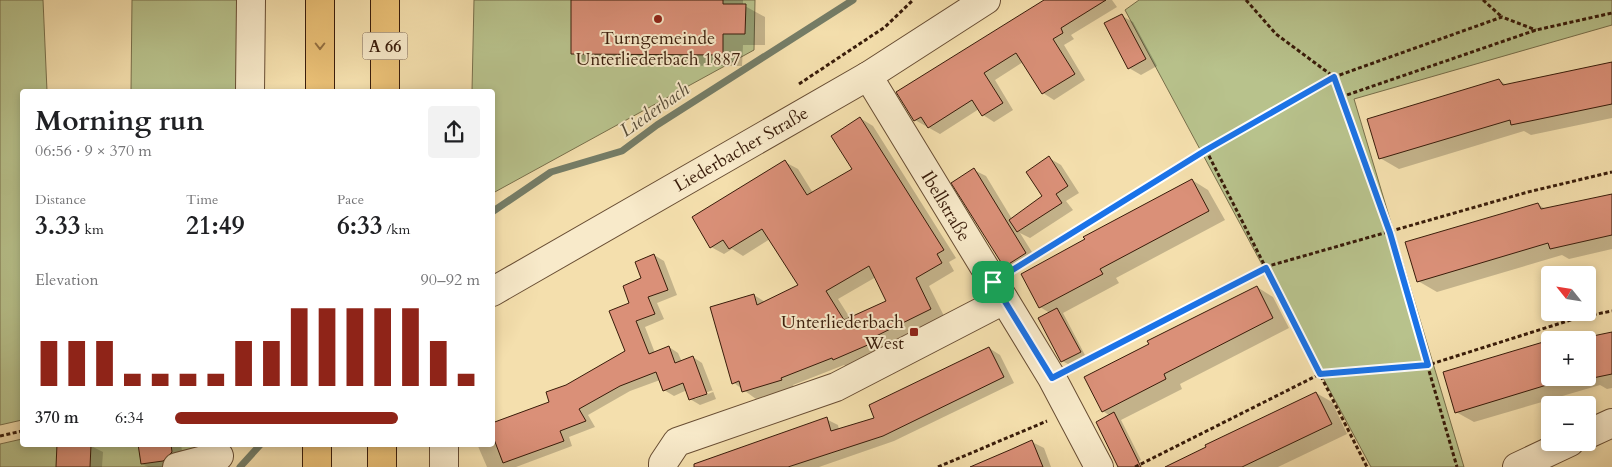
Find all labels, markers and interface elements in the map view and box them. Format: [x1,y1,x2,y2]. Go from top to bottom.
marker: Turngemeinde Unterliederbach 1887 [652,13,664,25]
place label: Turngemeinde Unterliederbach 1887 [576,26,740,72]
road number: A 66 [362,32,408,59]
one-way arrow [315,42,325,50]
water label: Liederbach [615,76,695,143]
street label: Liederbacher Straße [669,101,813,198]
text: Morning run [35,102,204,140]
button: share [428,106,480,158]
text: 06:56 · 9 × 370 m [35,140,152,162]
street label: Ibellstraße [915,166,976,246]
text: Distance [35,190,86,209]
text: Time [186,190,218,209]
text: Pace [337,190,364,209]
text: 3.33 [35,209,81,243]
text: 21:49 [186,209,244,243]
text: 6:33 [337,209,383,243]
text: km [81,220,104,239]
text: /km [383,220,410,239]
pin [972,261,1014,303]
north arrow [1541,266,1596,321]
map controls [1541,266,1596,451]
icon: arrive [979,268,1007,296]
text: Elevation [35,269,99,291]
text: 90–92 m [421,269,480,291]
place label: Unterliederbach West [781,310,904,356]
marker: Unterliederbach West [908,326,920,338]
button: + [1541,331,1596,386]
button: − [1541,396,1596,451]
text: 370 m [35,407,79,429]
text: 6:34 [115,407,144,429]

